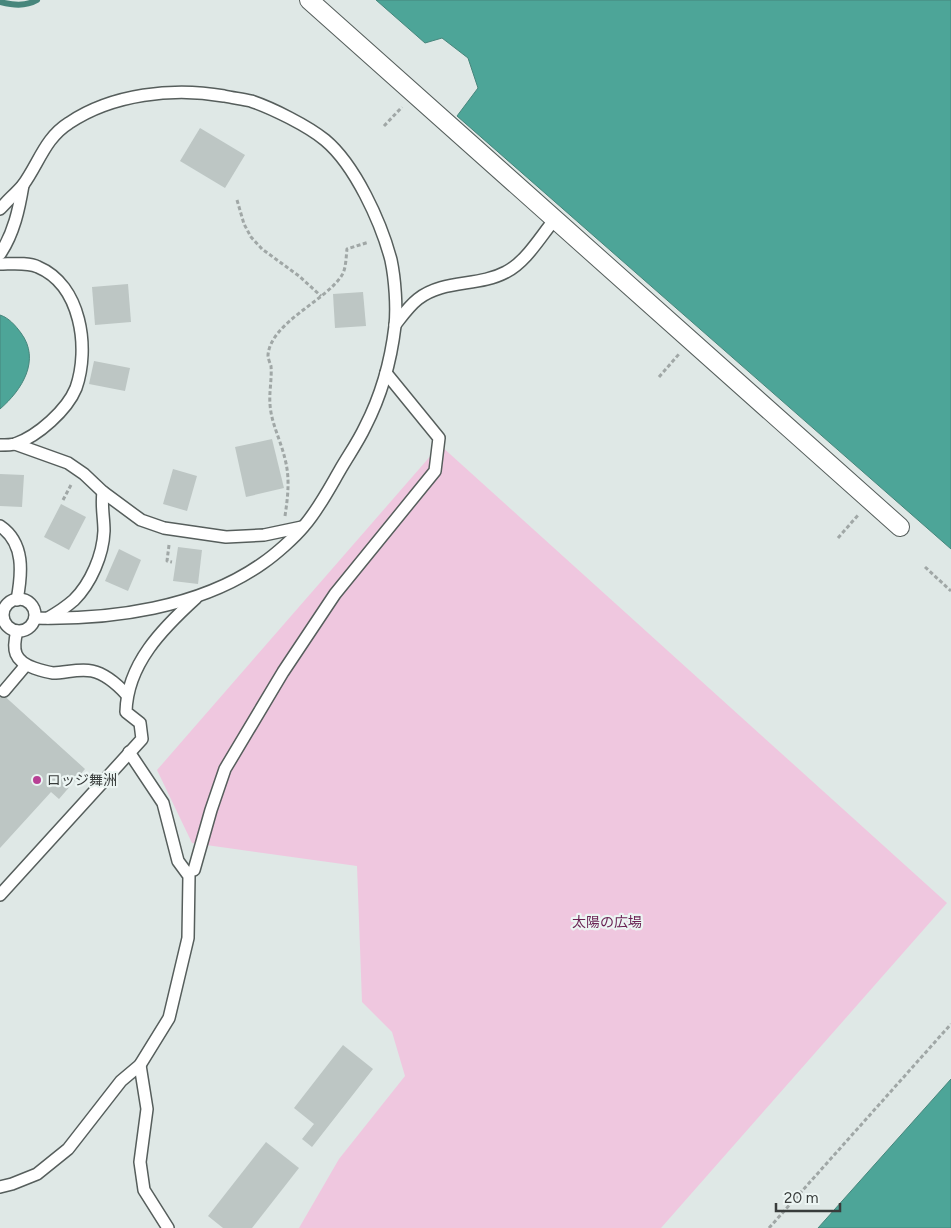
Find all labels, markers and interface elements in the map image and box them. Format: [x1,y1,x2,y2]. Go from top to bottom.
place label: ロッジ舞洲 [47,772,117,789]
marker: ロッジ舞洲 [31,774,43,786]
park label: 太陽の広場 [572,914,642,931]
scale bar [776,1180,840,1212]
text: 20 m [784,1189,818,1207]

